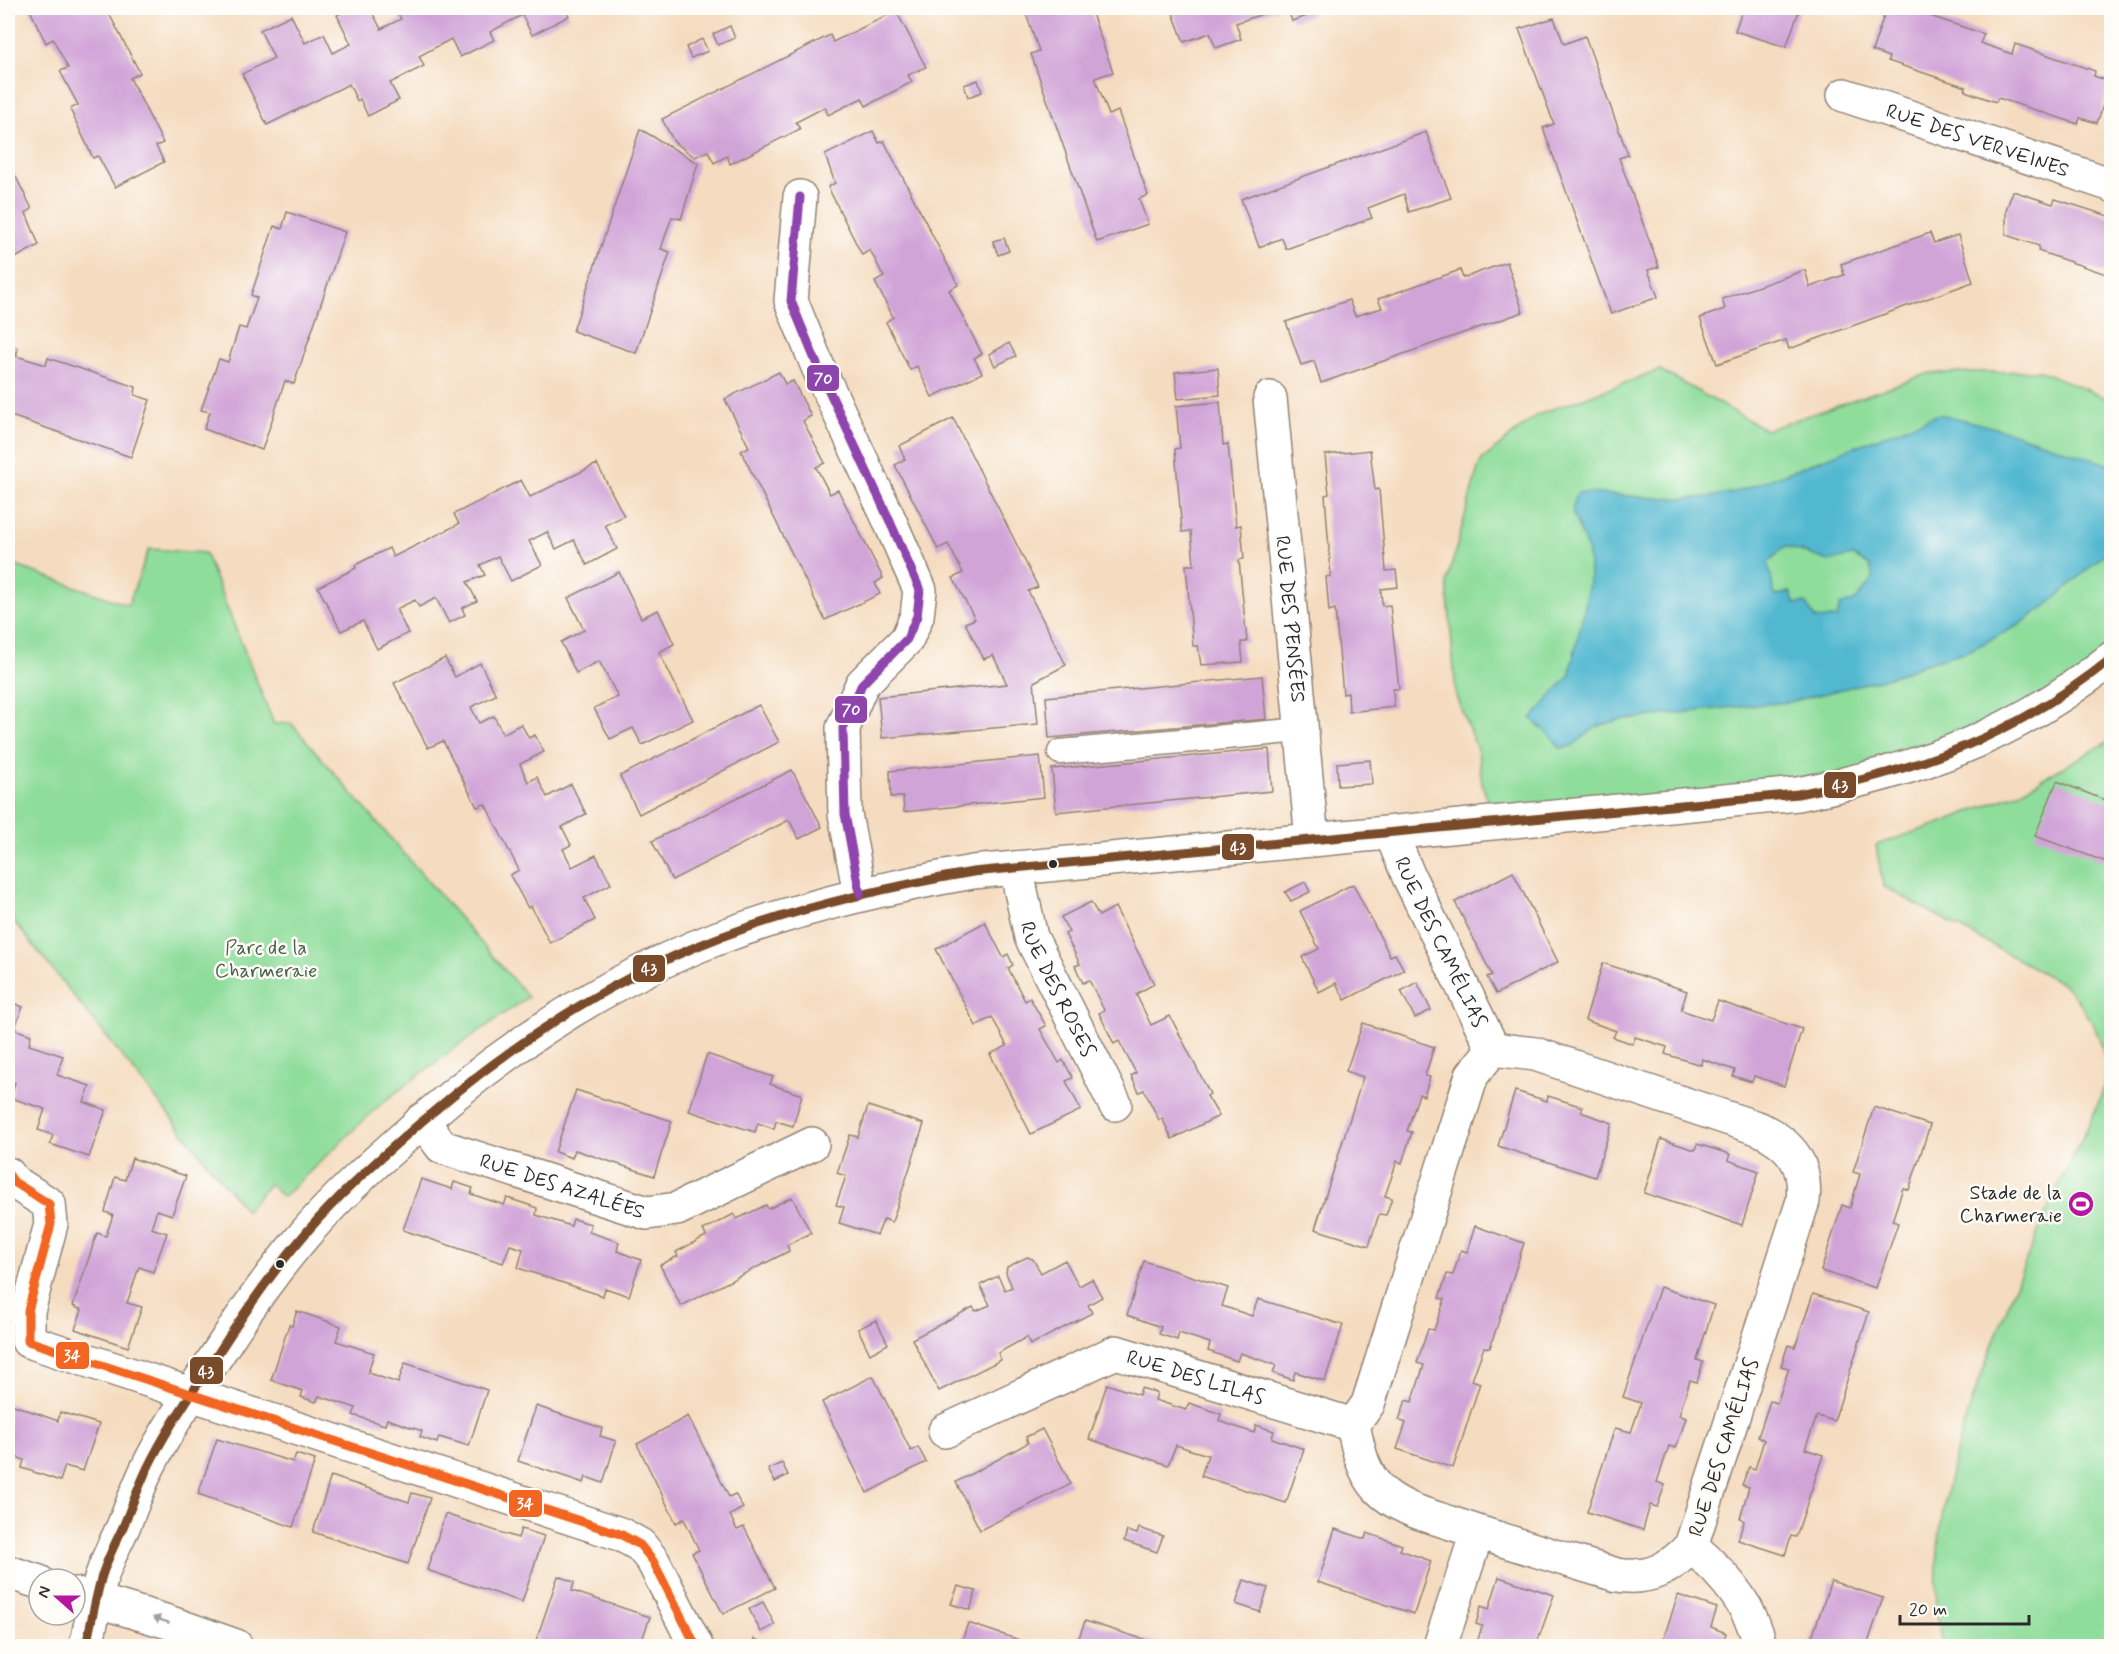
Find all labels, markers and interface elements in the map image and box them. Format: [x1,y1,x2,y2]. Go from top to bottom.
street label: RUE DES VERVEINES [1882,98,2072,185]
line badge: 70 [806,364,840,392]
text: 70 [814,369,832,390]
street label: RUE DES PENSÉES [1268,535,1311,704]
line badge: 70 [834,695,868,724]
text: 70 [842,700,860,721]
line badge: 43 [1823,771,1857,799]
text: 43 [1832,776,1848,797]
line badge: 43 [1221,833,1255,861]
text: 43 [1230,838,1246,859]
street label: RUE DES CAMÉLIAS [1387,853,1493,1033]
unlabelled marker [1047,858,1059,870]
street label: RUE DES ROSES [1013,919,1101,1062]
park label: Parc de la Charmeraie [215,935,317,985]
line badge: 43 [632,954,666,983]
text: 43 [641,959,657,980]
street label: RUE DES AZALÉES [476,1148,648,1226]
place label: Stade de la Charmeraie [1960,1180,2062,1230]
sports icon: Stade de la Charmeraie [2066,1189,2096,1219]
unlabelled marker [274,1258,286,1270]
line badge: 34 [55,1341,90,1370]
street label: RUE DES LILAS [1123,1344,1268,1412]
text: 34 [64,1346,81,1367]
street label: RUE DES CAMÉLIAS [1683,1355,1766,1540]
line badge: 43 [189,1356,224,1385]
text: 43 [198,1362,214,1383]
line badge: 34 [508,1489,543,1518]
text: 34 [517,1494,534,1515]
north arrow [27,1567,87,1627]
text: N [33,1583,56,1601]
scale bar [1900,1588,2029,1626]
text: 20 m [1909,1598,1947,1622]
one-way arrow [152,1615,170,1624]

